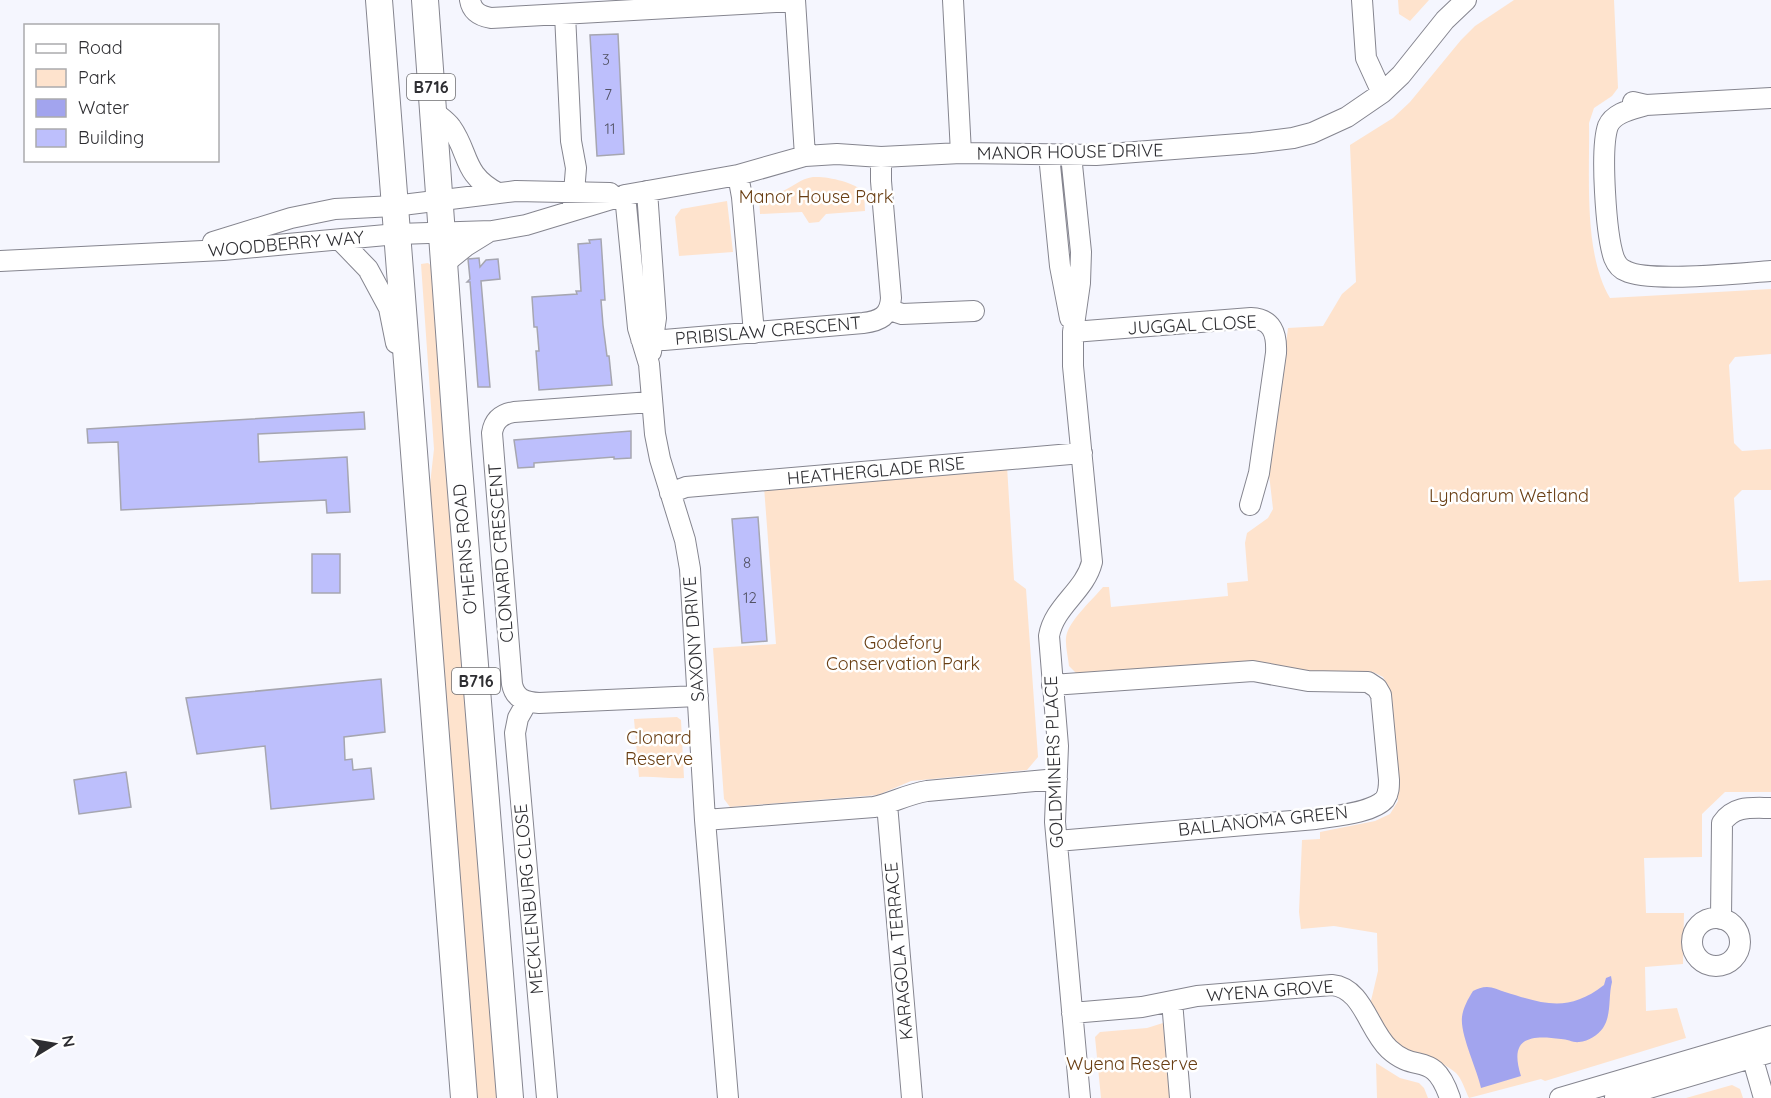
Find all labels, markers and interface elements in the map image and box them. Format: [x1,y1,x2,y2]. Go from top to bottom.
legend [24,24,219,162]
text: Road [78,36,123,59]
house number: 3 [602,50,610,69]
text: Park [78,66,116,89]
road number: B716 [407,74,455,100]
house number: 7 [604,85,612,104]
text: Water [78,96,129,119]
house number: 11 [604,119,616,138]
text: Building [78,126,144,149]
street label: MANOR HOUSE DRIVE [976,138,1164,165]
park label: Manor House Park [739,185,893,208]
street label: WOODBERRY WAY [207,225,365,262]
street label: JUGGAL CLOSE [1127,310,1257,339]
street label: PRIBISLAW CRESCENT [674,311,862,350]
street label: HEATHERGLADE RISE [786,451,966,490]
street label: CLONARD CRESCENT [483,462,518,643]
street label: O'HERNS ROAD [447,483,482,615]
park label: Lyndarum Wetland [1429,484,1589,507]
house number: 8 [743,553,751,572]
street label: SAXONY DRIVE [678,576,709,703]
house number: 12 [743,588,757,607]
park label: Godefory Conservation Park [826,631,980,675]
road number: B716 [452,668,500,694]
street label: GOLDMINERS PLACE [1039,675,1068,849]
park label: Clonard Reserve [625,726,693,770]
street label: BALLANOMA GREEN [1177,800,1349,841]
street label: MECKLENBURG CLOSE [509,803,548,995]
street label: KARAGOLA TERRACE [879,861,918,1041]
street label: WYENA GROVE [1206,975,1334,1006]
north arrow [24,1014,84,1074]
text: N [58,1033,80,1049]
park label: Wyena Reserve [1066,1052,1198,1075]

